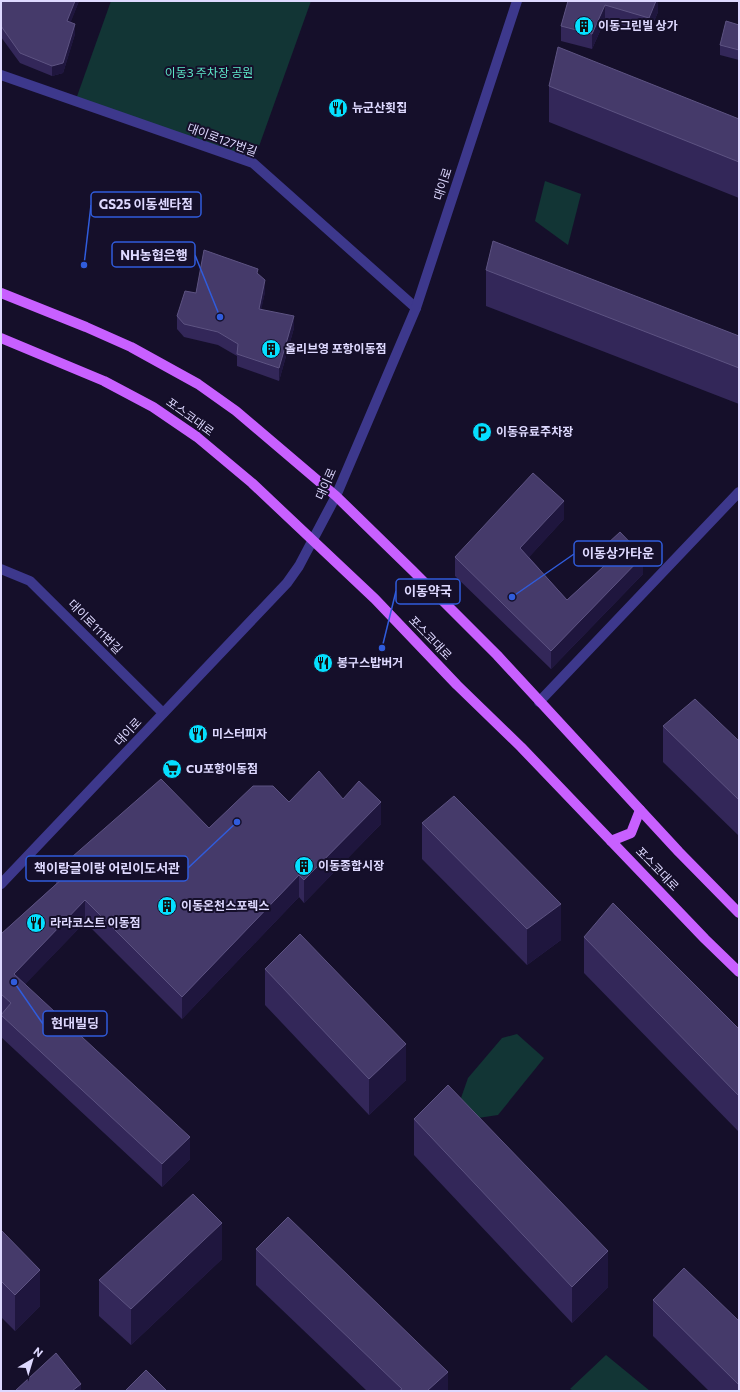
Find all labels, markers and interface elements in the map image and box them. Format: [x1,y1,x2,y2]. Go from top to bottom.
building icon: 이동그린빌 상가 [573,15,595,37]
place label: 이동그린빌 상가 [598,18,678,32]
park label: 이동3 주차장 공원 [165,65,253,79]
restaurant icon: 뉴군산횟집 [327,97,349,119]
place label: 뉴군산횟집 [352,100,407,114]
street label: 대이로127번길 [186,120,259,158]
street label: 대이로 [430,166,454,202]
callout: GS25 이동센타점 [91,192,201,217]
text: GS25 이동센타점 [99,196,193,212]
callout: NH농협은행 [112,242,195,267]
text: NH농협은행 [120,247,188,263]
building icon: 올리브영 포항이동점 [260,338,282,360]
place label: 올리브영 포항이동점 [285,341,387,355]
street label: 포스코대로 [164,394,217,438]
parking icon: 이동유료주차장 [471,421,493,443]
place label: 이동유료주차장 [496,424,573,438]
street label: 대이로 [312,466,338,502]
callout: 이동상가타운 [574,541,662,566]
text: 이동상가타운 [582,545,654,561]
callout: 이동약국 [396,579,460,604]
text: 이동약국 [404,583,452,599]
street label: 대이로111번길 [66,596,126,656]
street label: 포스코대로 [407,613,455,662]
restaurant icon: 봉구스밥버거 [312,652,334,674]
place label: 봉구스밥버거 [337,655,403,669]
street label: 대이로 [111,714,144,748]
restaurant icon: 미스터피자 [187,723,209,745]
place label: 미스터피자 [212,726,267,740]
supermarket icon: CU포항이동점 [161,758,183,780]
place label: CU포항이동점 [186,761,258,775]
street label: 포스코대로 [634,844,682,893]
building icon: 이동종합시장 [293,855,315,877]
callout: 책이랑글이랑 어린이도서관 [26,856,188,881]
place label: 이동종합시장 [318,858,384,872]
text: 책이랑글이랑 어린이도서관 [34,860,180,876]
building icon: 이동온천스포렉스 [156,895,178,917]
place label: 이동온천스포렉스 [181,898,269,912]
restaurant icon: 라라코스트 이동점 [25,912,47,934]
place label: 라라코스트 이동점 [50,915,141,929]
callout: 현대빌딩 [43,1011,107,1036]
text: 현대빌딩 [51,1015,99,1031]
north arrow [12,1340,52,1380]
text: N [31,1344,46,1359]

